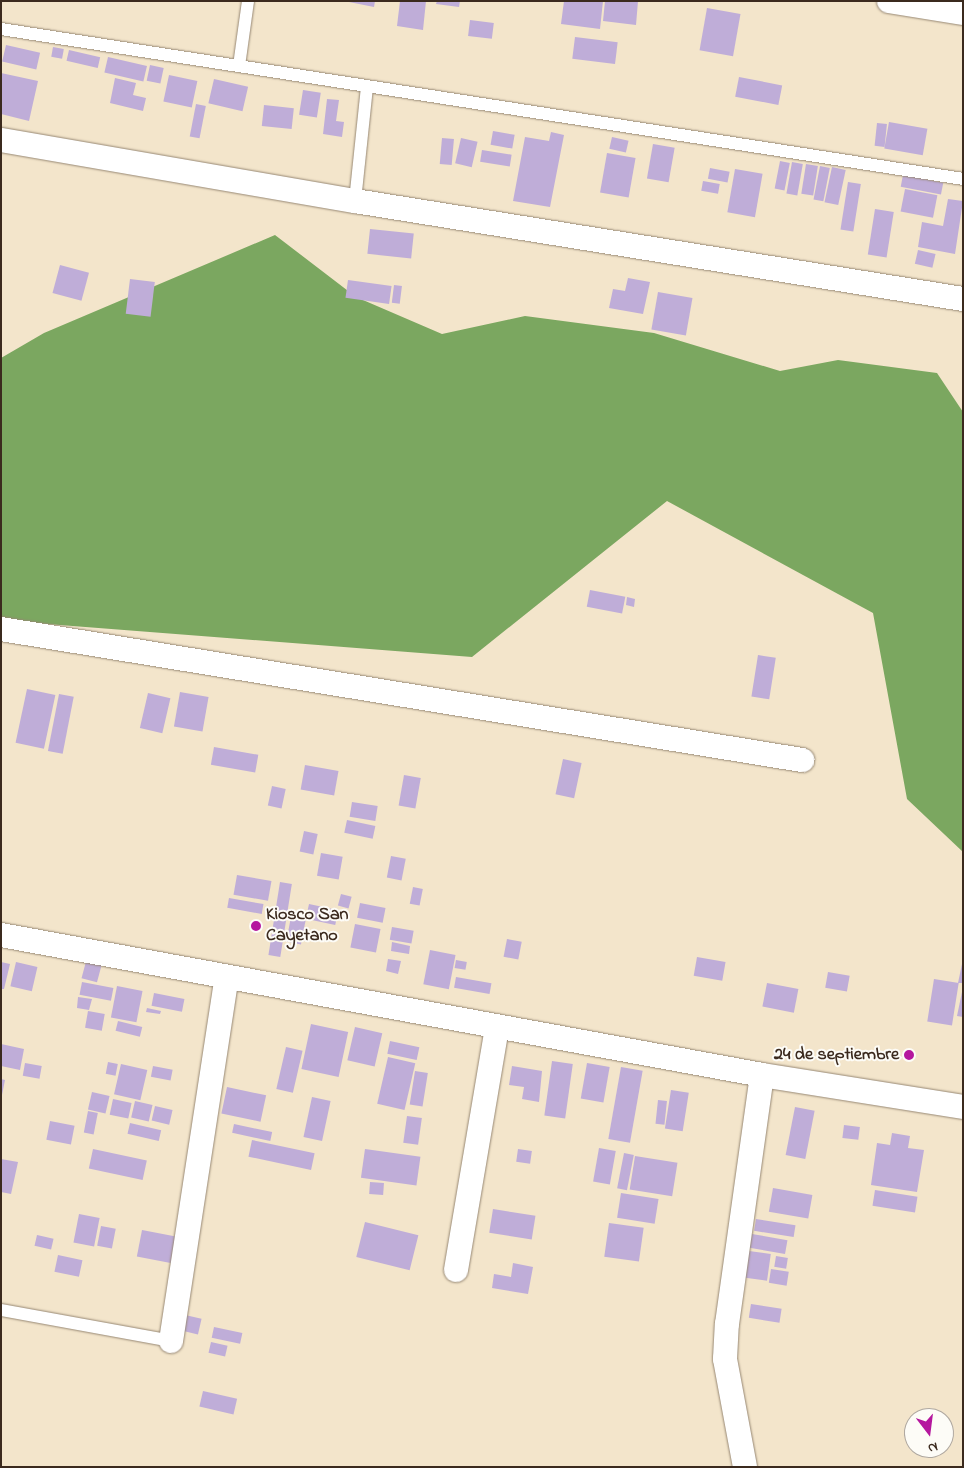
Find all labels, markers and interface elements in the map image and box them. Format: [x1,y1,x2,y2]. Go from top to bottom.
place label: Kiosco San Cayetano [266,905,348,948]
marker: Kiosco San Cayetano [250,920,262,932]
place label: 24 de septiembre [774,1044,899,1066]
marker: 24 de septiembre [903,1049,915,1061]
north arrow [904,1408,954,1458]
text: N [925,1436,940,1458]

